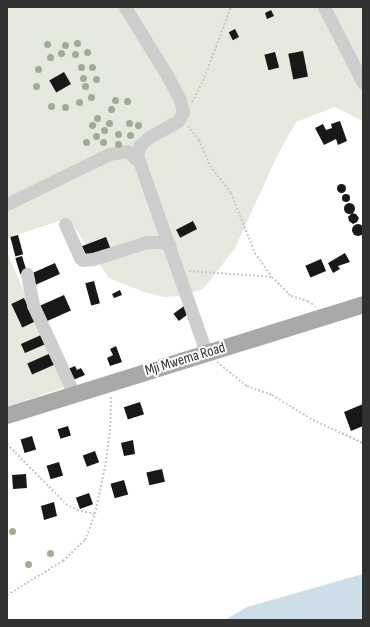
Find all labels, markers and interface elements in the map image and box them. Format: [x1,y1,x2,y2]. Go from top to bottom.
street label: Mji Mwema Road [143,338,227,380]

